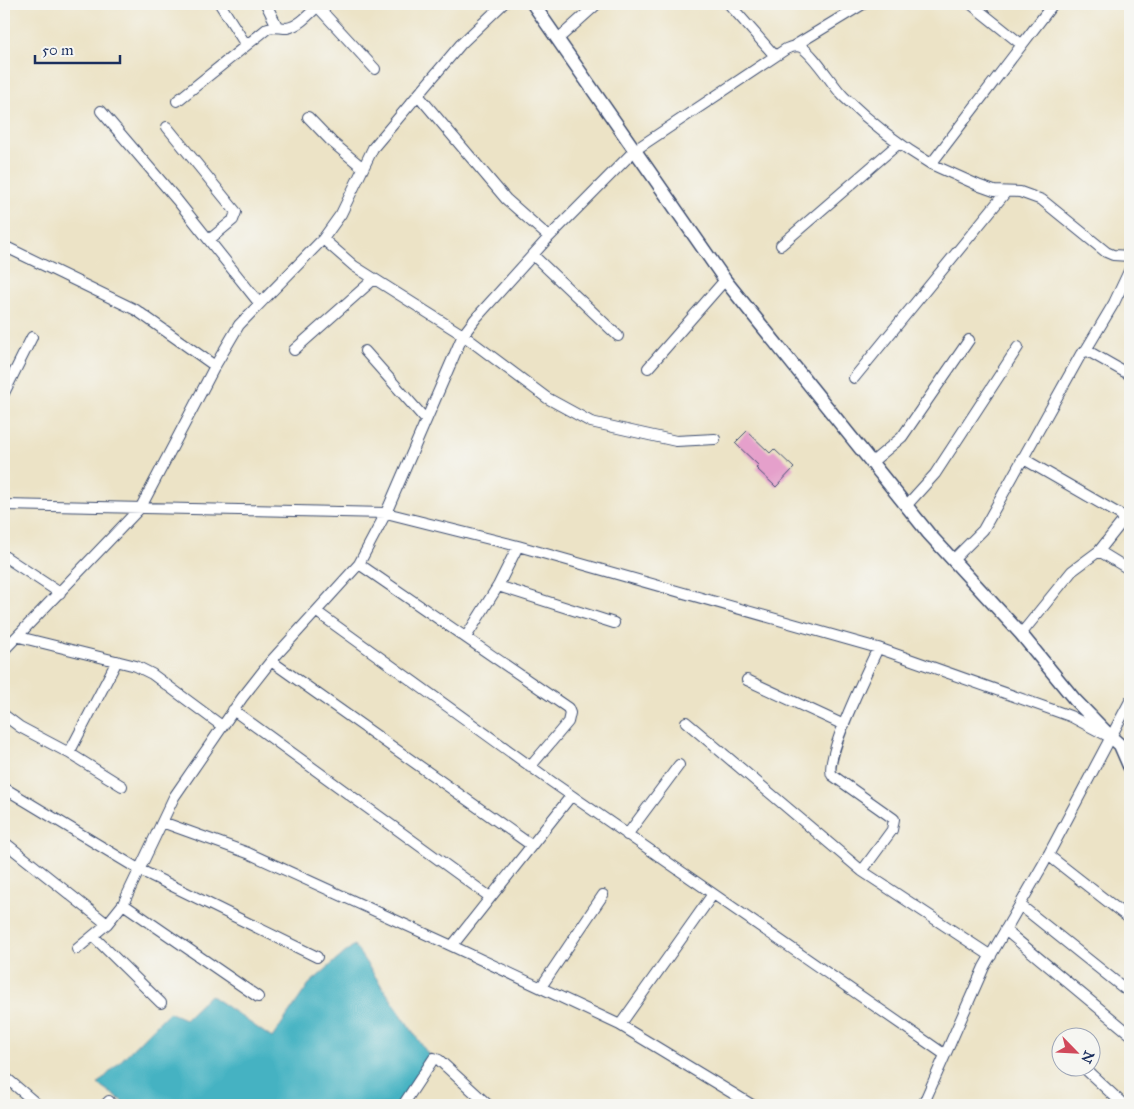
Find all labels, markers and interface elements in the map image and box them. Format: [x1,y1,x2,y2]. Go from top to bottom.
scale bar [35,32,120,64]
text: 50 m [42,41,74,59]
north arrow [1052,1026,1102,1076]
text: N [1077,1048,1098,1066]

